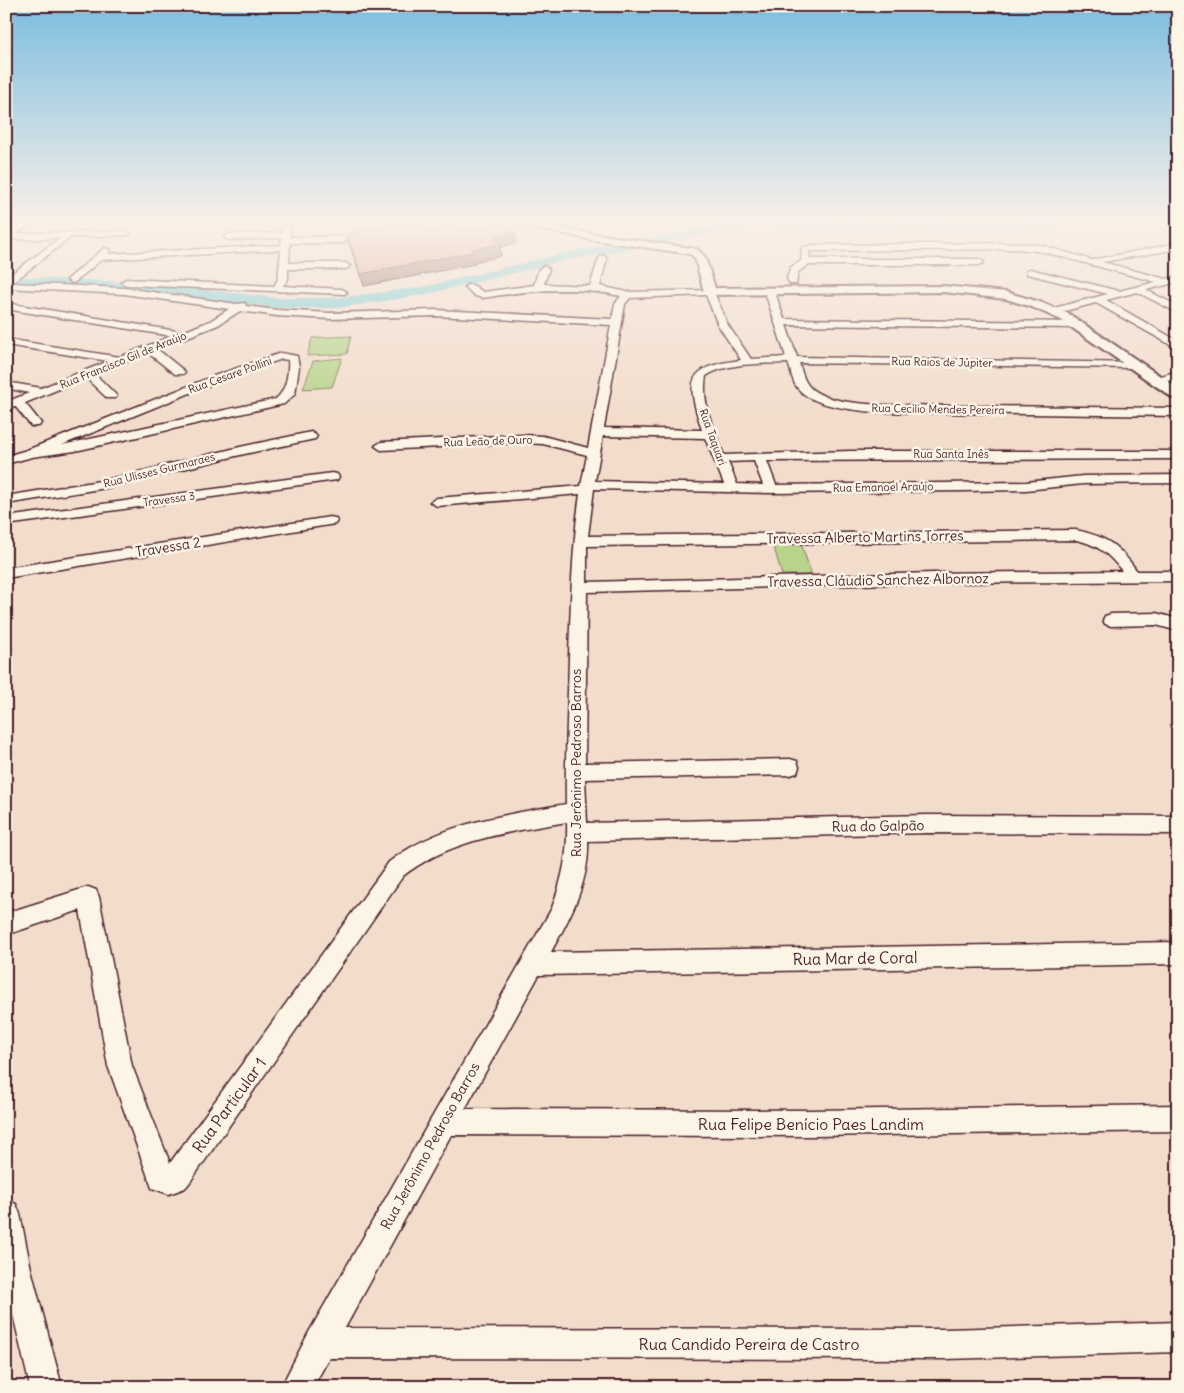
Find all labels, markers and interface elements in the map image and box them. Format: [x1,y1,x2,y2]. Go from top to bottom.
street label: Rua Francisco Gil de Araújo [58,328,188,392]
street label: Rua Cesare Pollini [186,353,274,397]
street label: Rua Raios de Júpiter [891,354,993,370]
street label: Rua Cecílio Mendes Pereira [871,401,1005,417]
street label: Rua Taquari [696,407,730,467]
street label: Rua Leão de Ouro [443,432,533,450]
street label: Rua Santa Inês [913,447,989,461]
street label: Rua Ulisses Gurmaraes [102,449,216,491]
street label: Rua Emanoel Araújo [832,479,934,495]
street label: Travessa 3 [142,488,196,510]
street label: Travessa Alberto Martins Torres [766,526,964,548]
street label: Travessa 2 [134,533,202,561]
street label: Travessa Cláudio Sanchez Albornoz [767,569,989,591]
street label: Rua Jerônimo Pedroso Barros [567,669,585,857]
street label: Rua do Galpão [831,816,925,836]
street label: Rua Mar de Coral [792,947,918,969]
street label: Rua Particular 1 [188,1053,270,1157]
street label: Rua Jerônimo Pedroso Barros [376,1059,484,1233]
street label: Rua Felipe Benício Paes Landim [698,1114,924,1134]
street label: Rua Candido Pereira de Castro [639,1334,859,1354]

